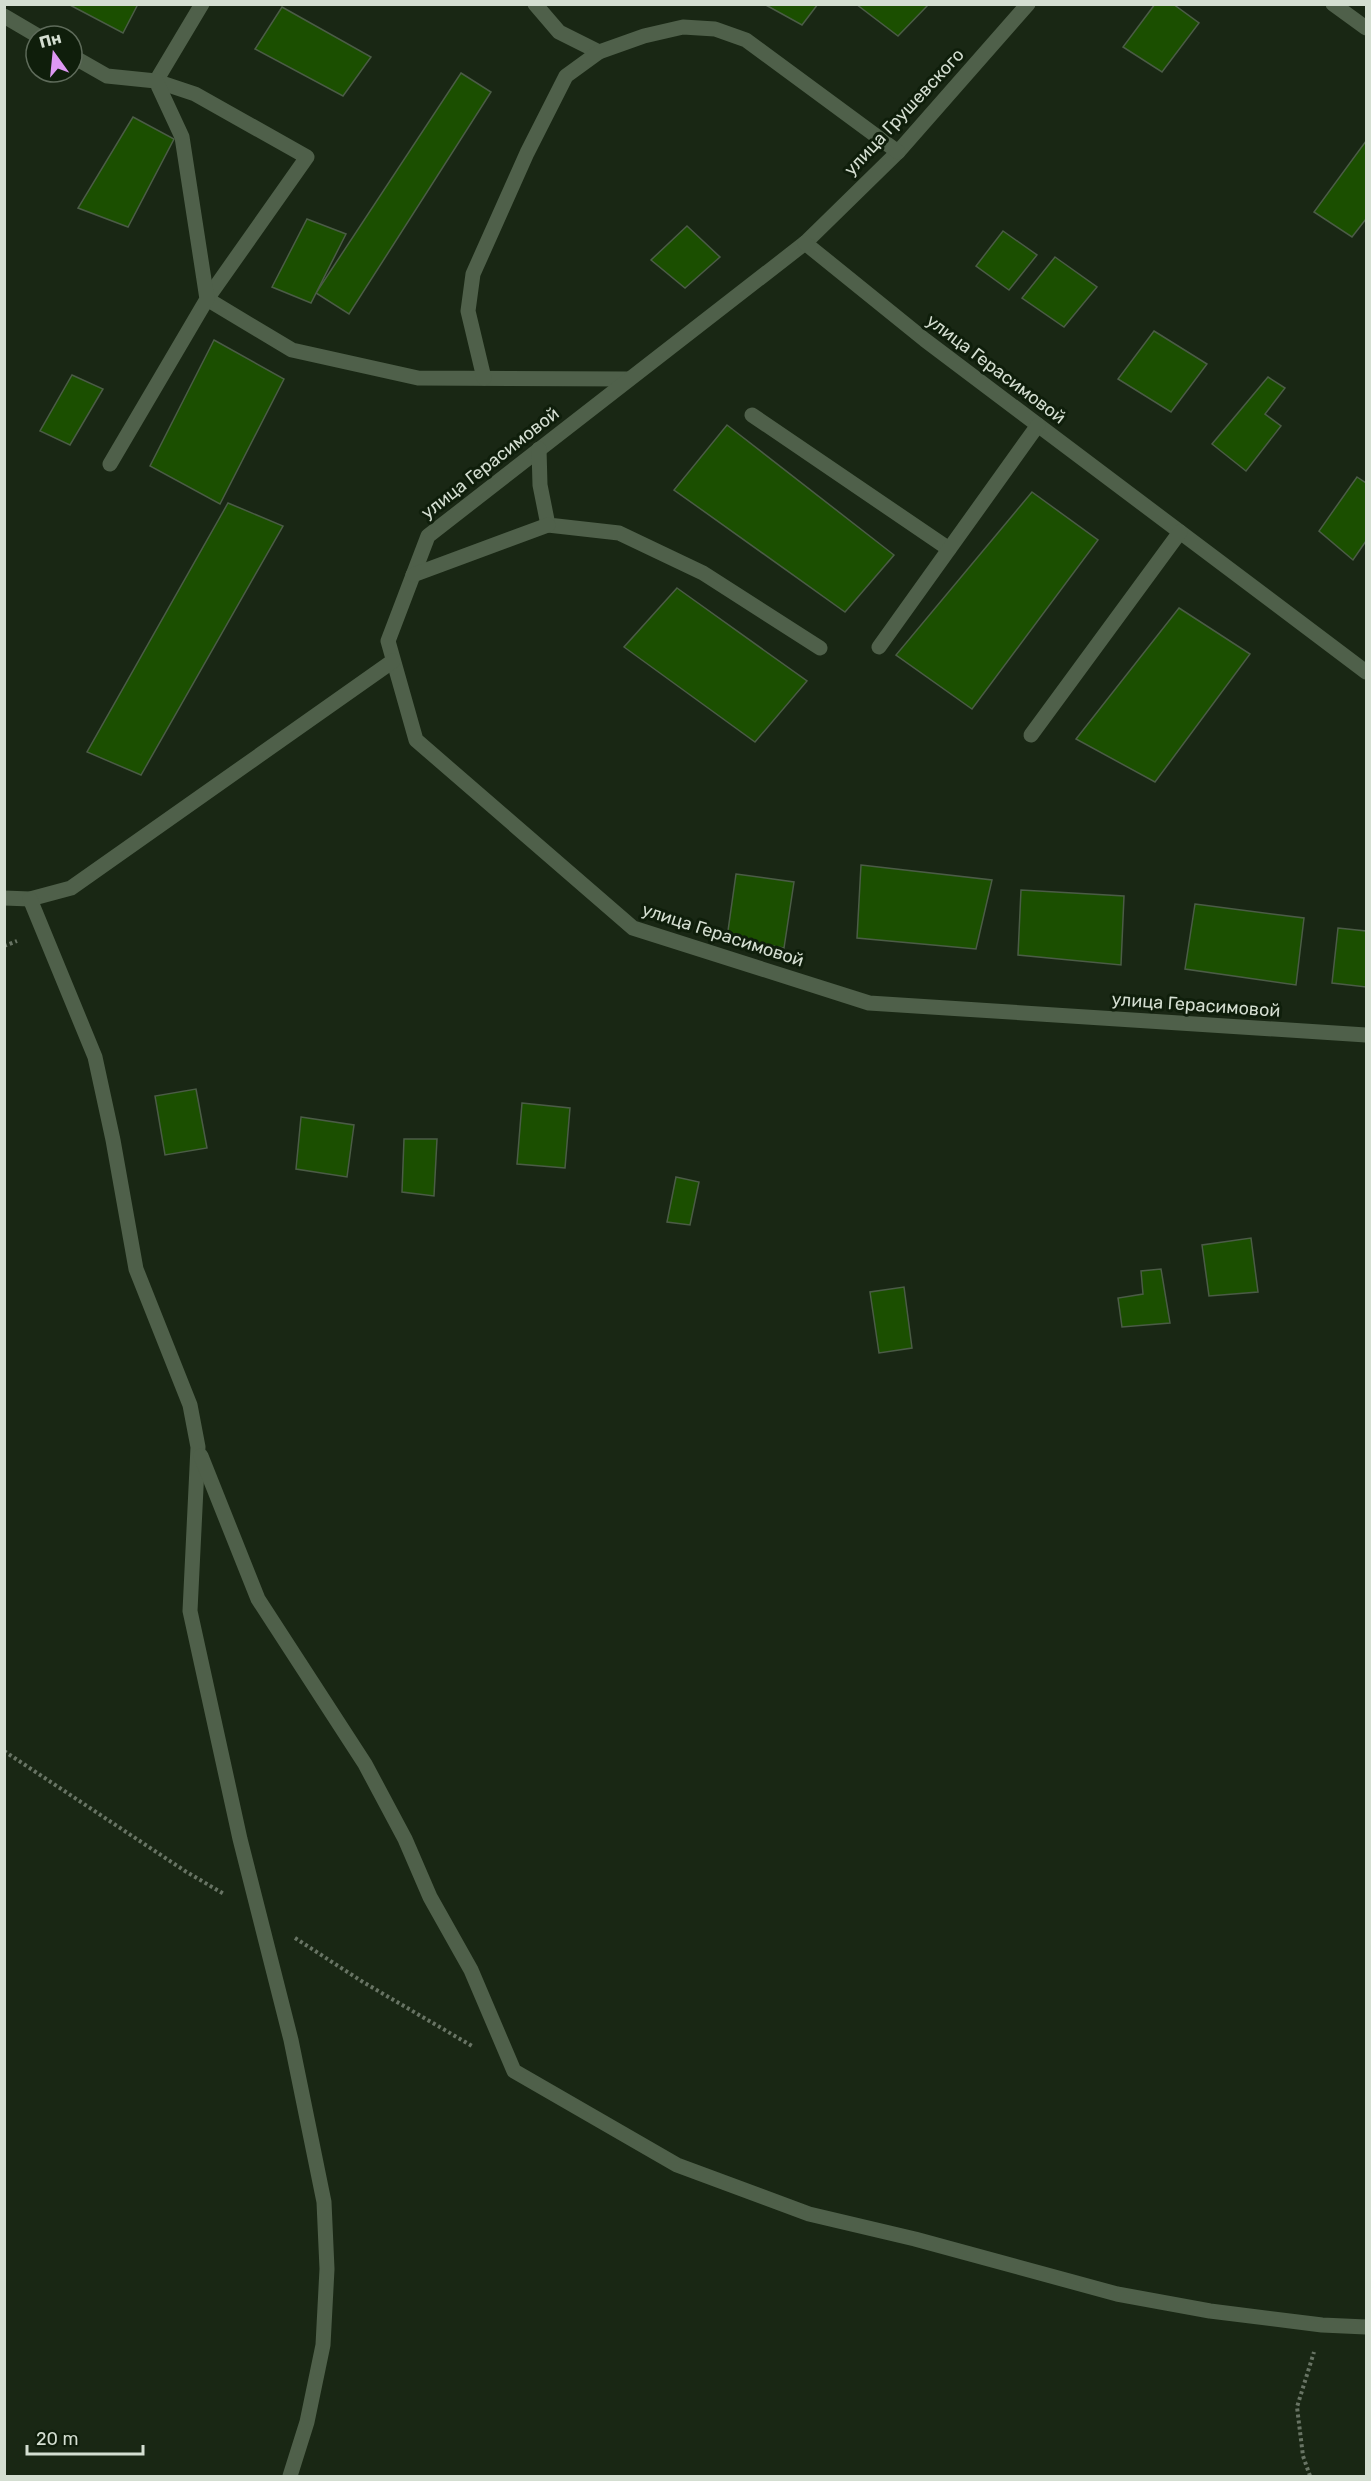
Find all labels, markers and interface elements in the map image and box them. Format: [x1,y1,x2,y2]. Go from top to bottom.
north arrow [24,24,84,84]
text: Пн [37,28,63,52]
street label: улица Грушевского [839,44,969,180]
street label: улица Герасимовой [922,309,1070,429]
street label: улица Герасимовой [417,402,563,524]
street label: улица Герасимовой [639,898,807,972]
street label: улица Герасимовой [1111,988,1281,1022]
scale bar [27,2418,142,2456]
text: 20 m [36,2428,78,2450]

